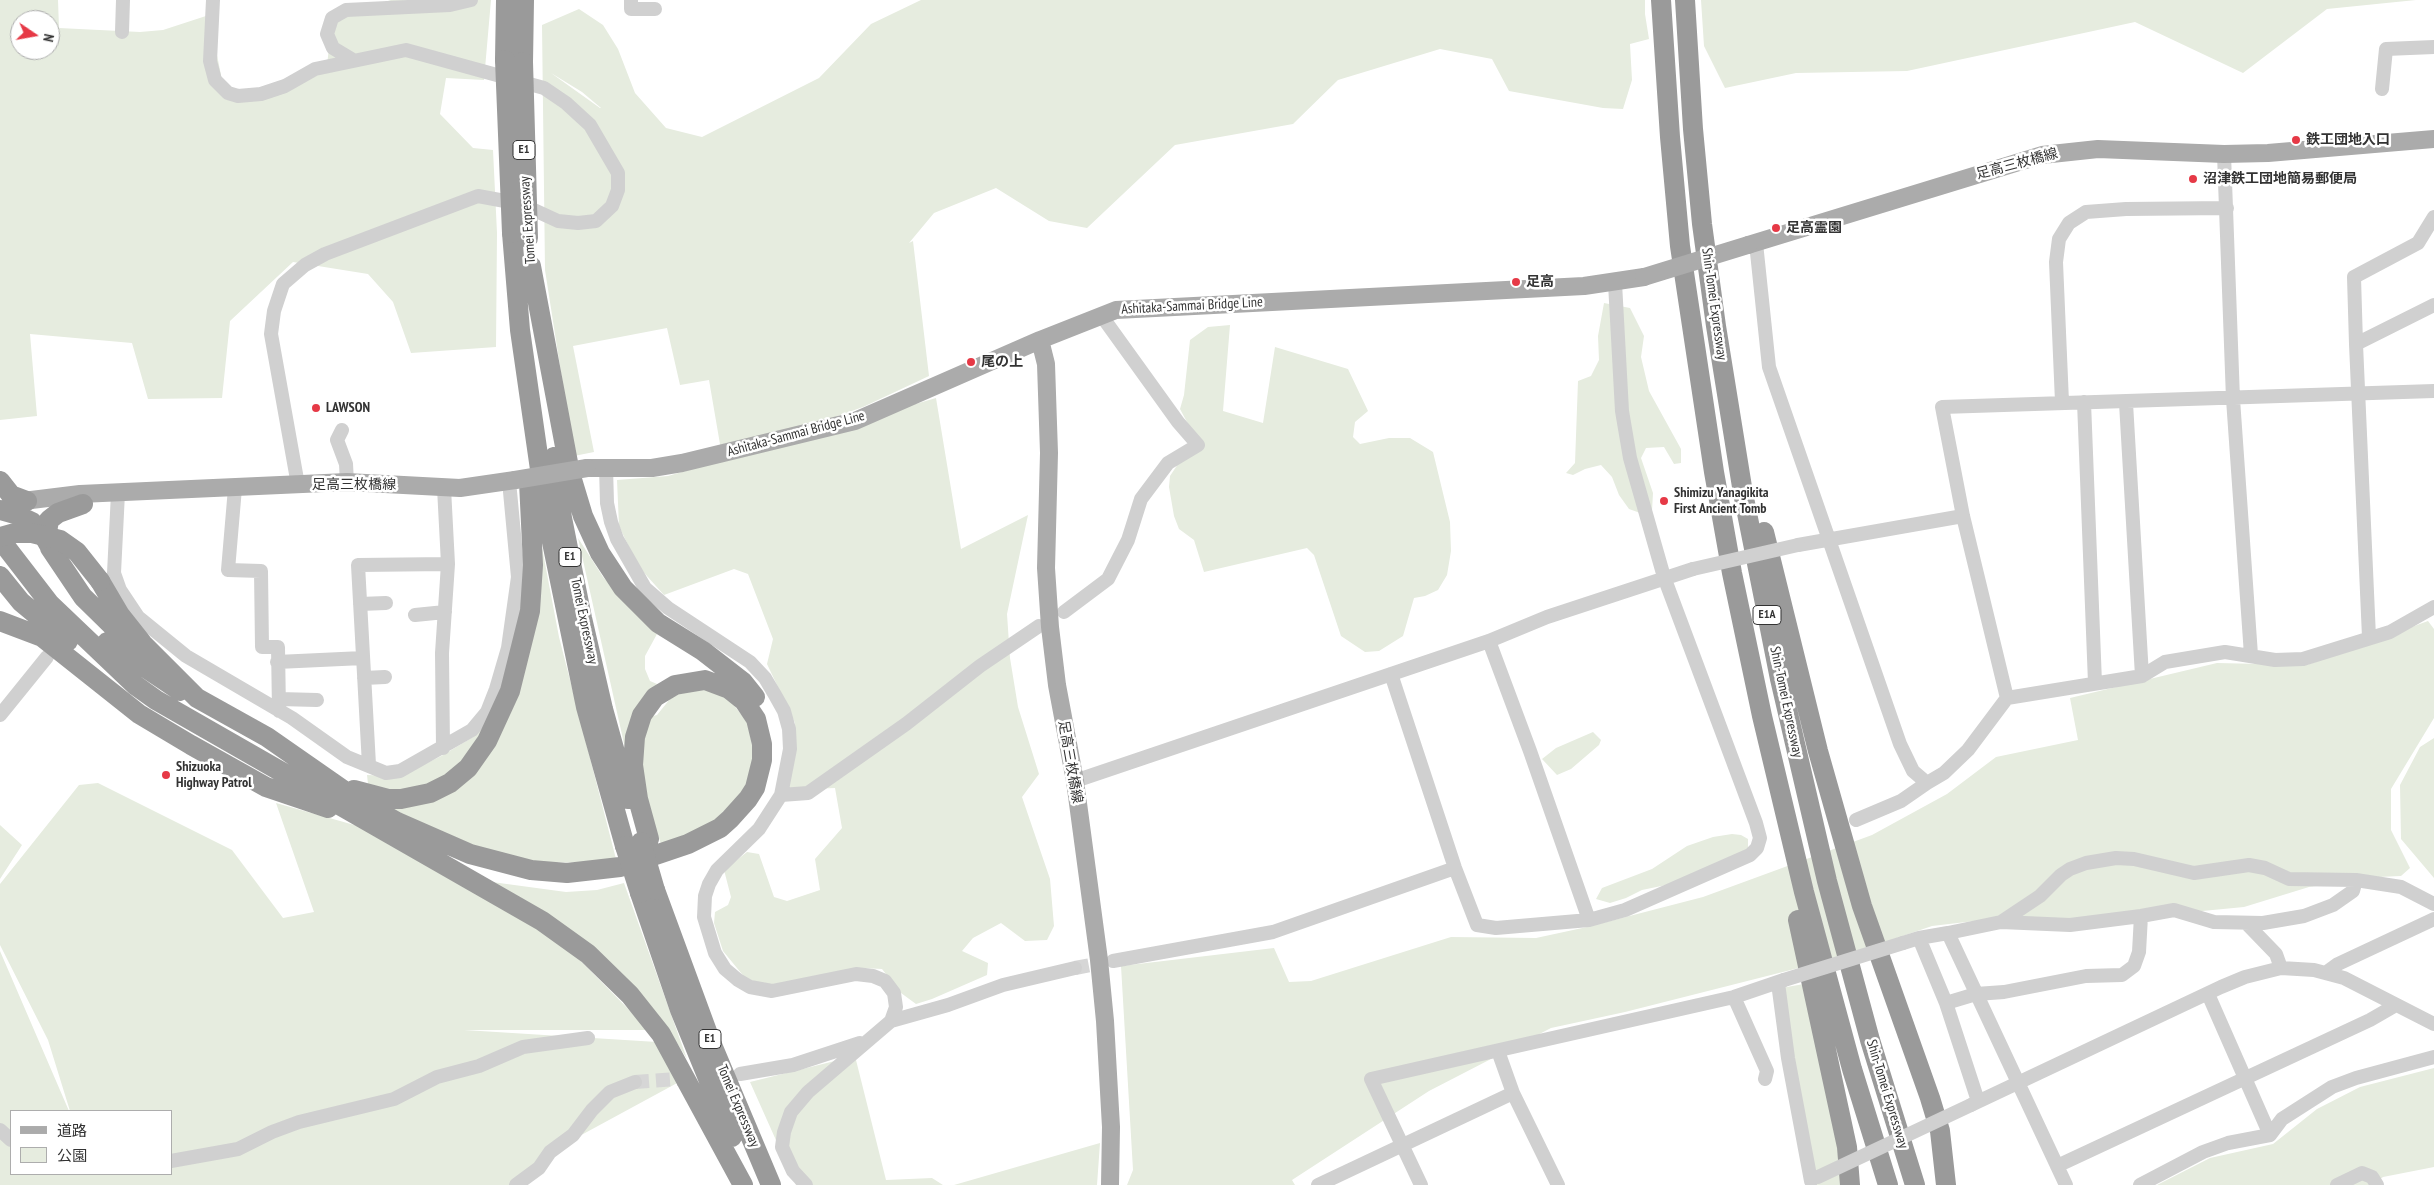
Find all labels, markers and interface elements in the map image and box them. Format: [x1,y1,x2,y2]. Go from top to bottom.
north arrow [10,10,60,60]
text: N [39,32,58,43]
place label: 鉄工団地入口 [2306,132,2390,148]
marker: 鉄工団地入口 [2290,134,2302,146]
road number: E1 [513,140,535,160]
street label: 足高三枚橋線 [1974,145,2060,183]
place label: 沼津鉄工団地簡易郵便局 [2203,171,2357,187]
marker: 沼津鉄工団地簡易郵便局 [2187,173,2199,185]
street label: Tomei Expressway [517,176,539,264]
place label: 足高霊園 [1786,220,1842,236]
marker: 足高霊園 [1770,222,1782,234]
street label: Shin-Tomei Expressway [1698,247,1730,361]
place label: 足高 [1526,274,1554,290]
marker: 足高 [1510,276,1522,288]
street label: Ashitaka-Sammai Bridge Line [1121,294,1263,318]
place label: 尾の上 [981,354,1023,370]
marker: 尾の上 [965,356,977,368]
place label: LAWSON [326,400,370,416]
marker: LAWSON [310,402,322,414]
street label: Ashitaka-Sammai Bridge Line [725,408,867,460]
street label: 足高三枚橋線 [312,477,396,493]
place label: Shimizu Yanagikita First Ancient Tomb [1674,485,1769,518]
marker: Shimizu Yanagikita First Ancient Tomb [1658,495,1670,507]
road number: E1 [559,548,581,566]
street label: Tomei Expressway [567,576,601,666]
road number: E1A [1753,606,1781,624]
street label: Shin-Tomei Expressway [1766,645,1806,759]
street label: 足高三枚橋線 [1054,719,1086,805]
place label: Shizuoka Highway Patrol [176,759,252,792]
marker: Shizuoka Highway Patrol [160,769,172,781]
road number: E1 [699,1030,721,1048]
street label: Shin-Tomei Expressway [1862,1038,1912,1150]
street label: Tomei Expressway [713,1062,763,1150]
legend [10,1110,172,1175]
text: 道路 [57,1121,87,1140]
text: 公園 [57,1146,87,1165]

